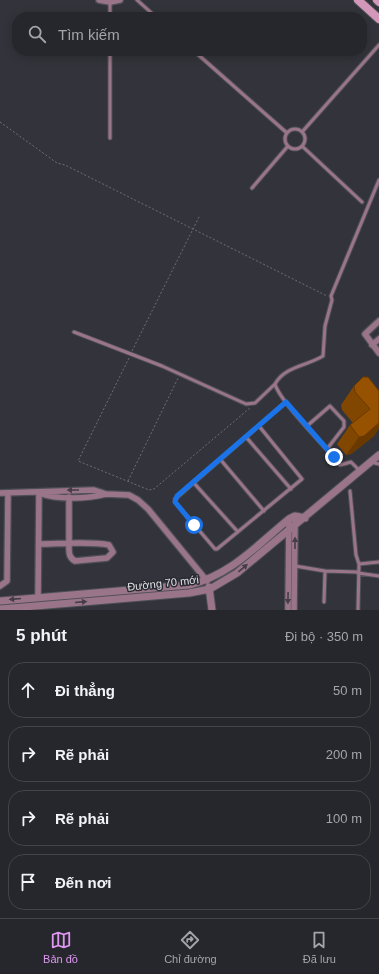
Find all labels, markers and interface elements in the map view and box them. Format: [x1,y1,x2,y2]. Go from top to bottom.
search box [12,12,367,56]
icon: search [26,23,48,45]
text: Tìm kiếm [58,26,120,43]
route end [325,448,343,466]
one-way arrow [66,487,79,493]
route start [185,516,203,534]
one-way arrow [292,536,298,549]
one-way arrow [237,563,248,572]
street label: Đường 70 mới [127,573,199,593]
one-way arrow [285,592,291,605]
one-way arrow [9,596,21,603]
one-way arrow [75,599,87,606]
text: 5 phút [16,626,67,645]
text: Đi bộ · 350 m [285,629,363,644]
icon: ahead [17,679,39,701]
text: Đi thẳng [55,682,115,699]
text: 50 m [333,683,362,698]
icon: right [17,743,39,765]
text: Rẽ phải [55,746,109,763]
text: 200 m [326,747,362,762]
icon: right [17,807,39,829]
text: Rẽ phải [55,810,109,827]
text: 100 m [326,811,362,826]
icon: arrive [17,871,39,893]
text: Đến nơi [55,874,112,891]
tab: Bản đồ [43,929,78,965]
tab: Chỉ đường [164,929,217,965]
tab: Đã lưu [303,929,336,965]

